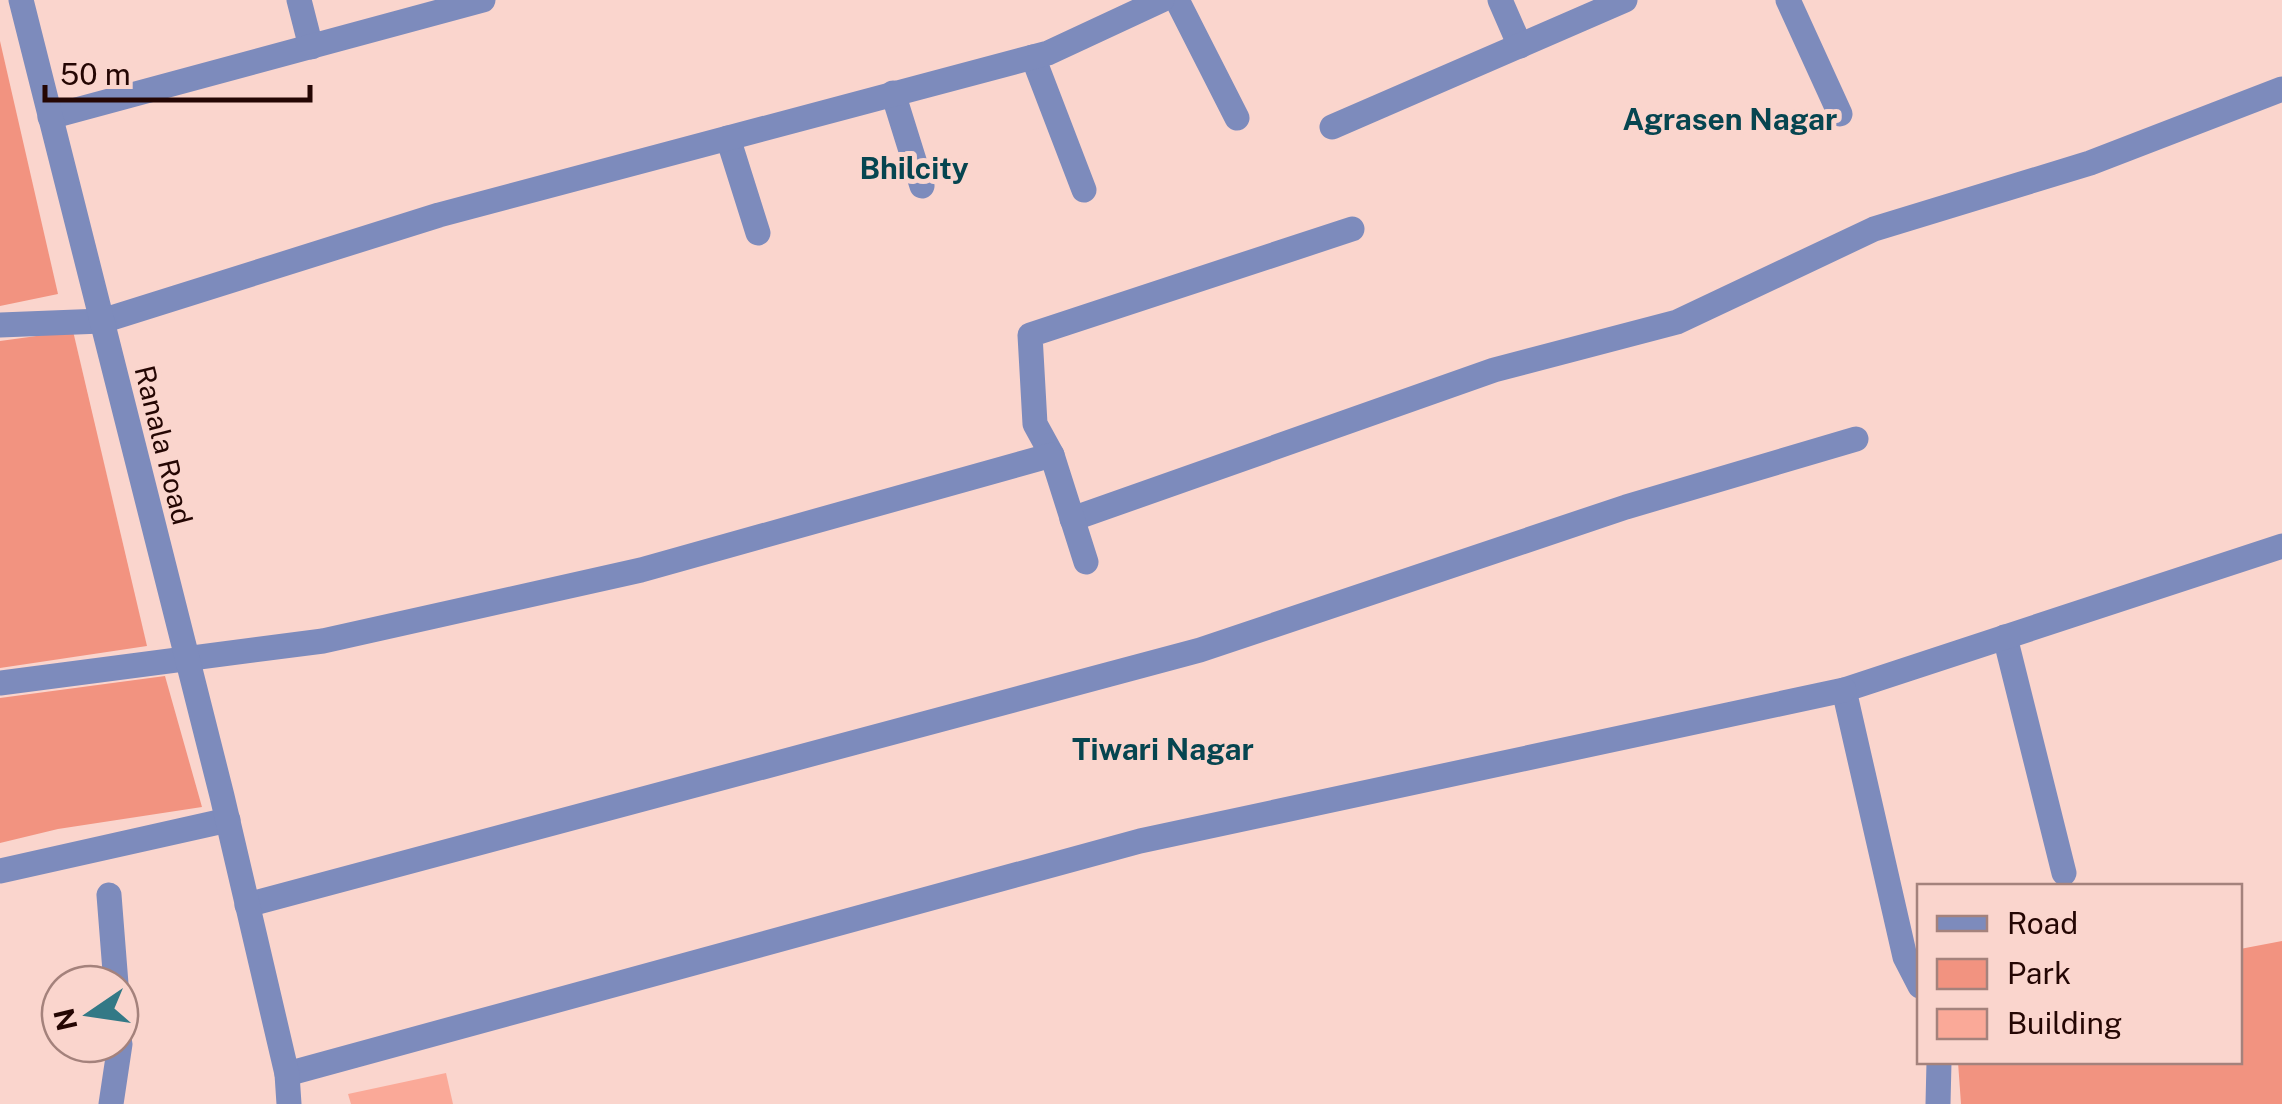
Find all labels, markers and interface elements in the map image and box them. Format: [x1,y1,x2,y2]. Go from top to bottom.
scale bar [45,40,310,102]
text: 50 m [60,56,131,92]
district label: Agrasen Nagar [1623,101,1837,137]
district label: Bhilcity [859,150,969,186]
street label: Ranala Road [128,362,200,528]
district label: Tiwari Nagar [1072,731,1254,767]
legend [1917,884,2242,1064]
text: Road [2007,905,2078,941]
text: Park [2007,955,2071,991]
north arrow [40,964,140,1064]
text: N [47,1005,84,1034]
text: Building [2007,1005,2122,1041]

